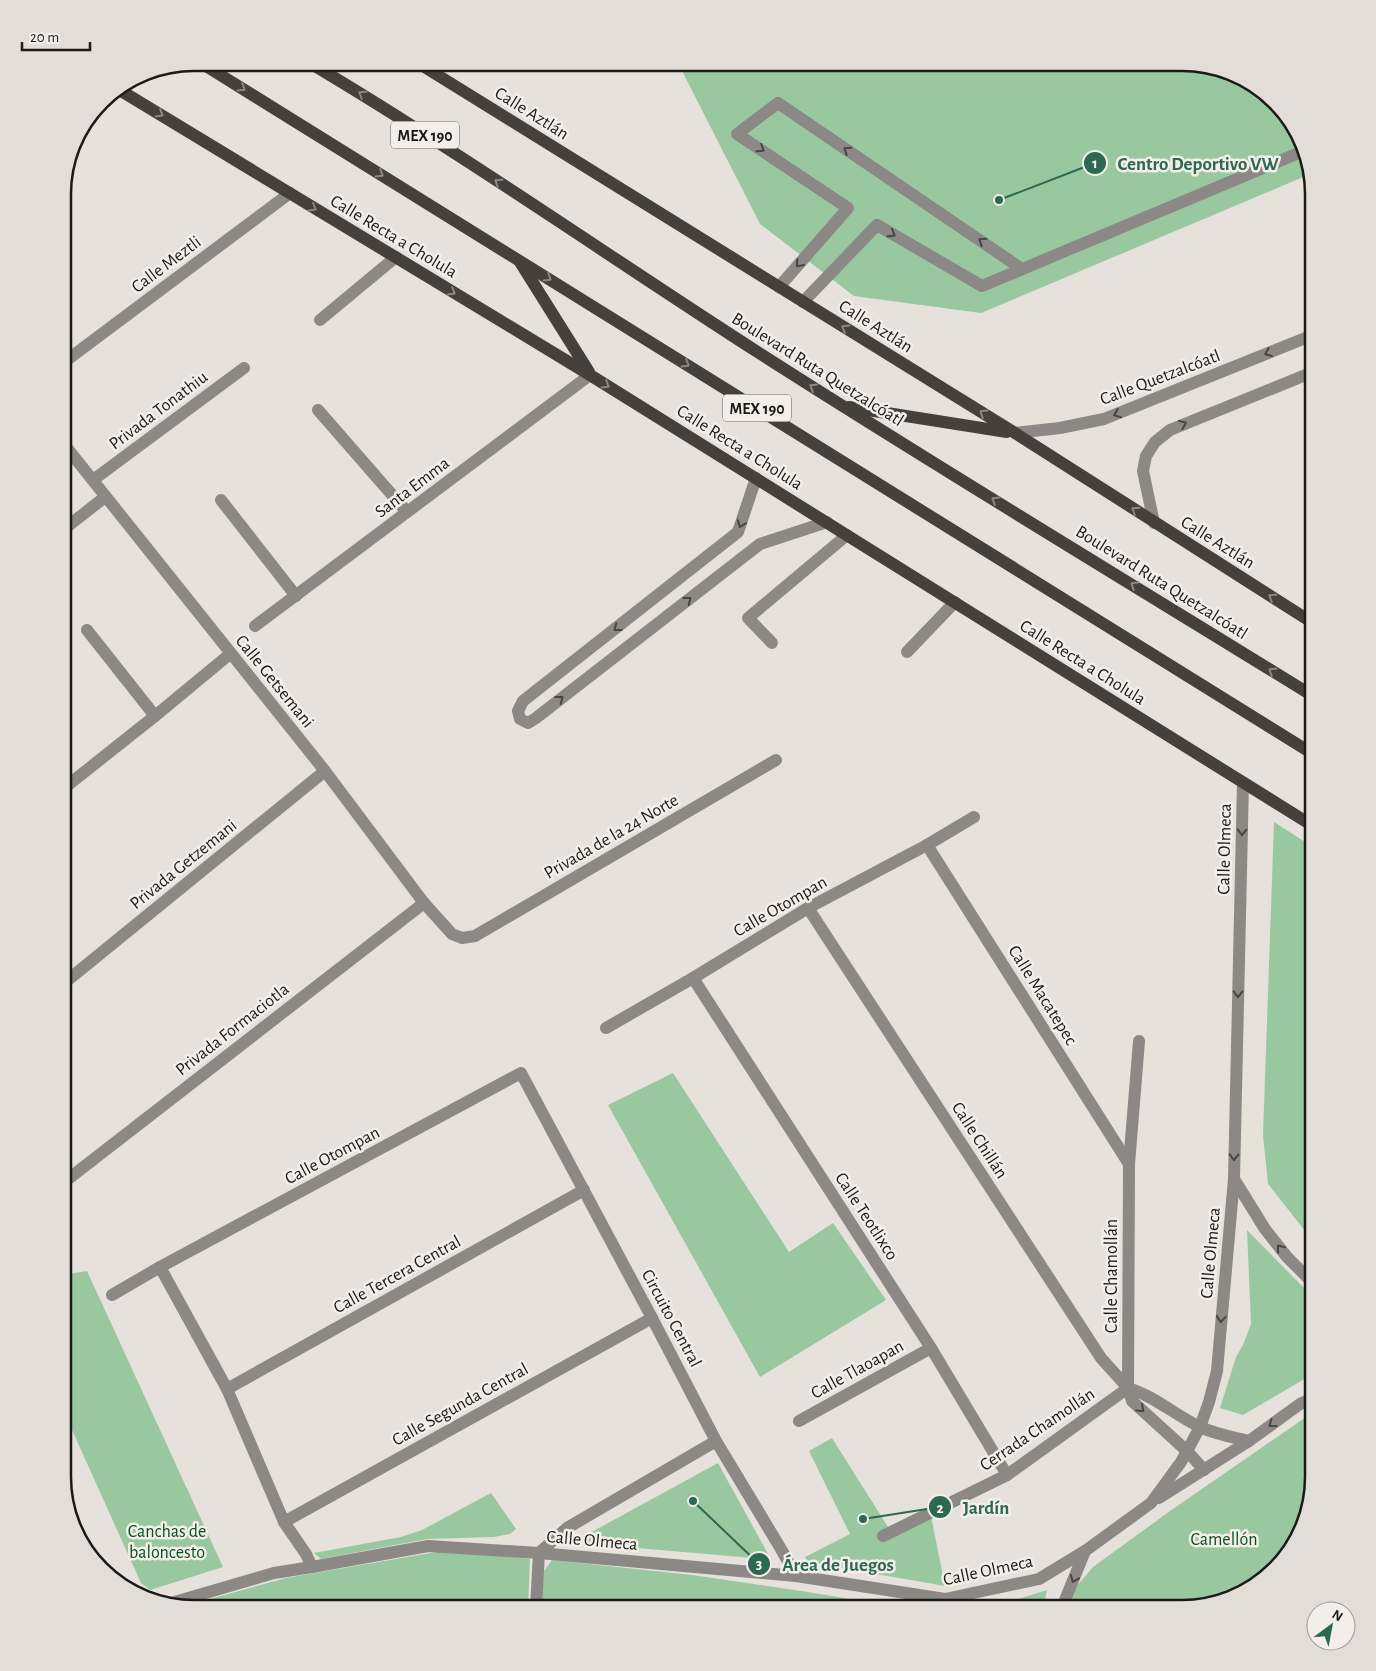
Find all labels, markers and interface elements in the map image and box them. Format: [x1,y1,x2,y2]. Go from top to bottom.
scale bar [22,20,90,52]
text: 20 m [30,30,59,45]
one-way arrow [237,82,246,92]
street label: Calle Aztlán [491,84,572,144]
one-way arrow [358,91,367,101]
one-way arrow [154,108,163,118]
road number: MEX 190 [391,122,459,148]
one-way arrow [756,143,765,153]
callout: Centro Deportivo VW [1082,146,1288,180]
one-way arrow [844,147,853,156]
text: Centro Deportivo VW [1117,155,1279,174]
text: 1 [1092,156,1098,171]
one-way arrow [375,168,384,177]
one-way arrow [495,179,504,189]
street label: Calle Recta a Cholula [327,192,460,282]
one-way arrow [308,201,317,211]
one-way arrow [887,228,896,238]
street label: Calle Meztli [128,233,205,297]
one-way arrow [978,238,988,247]
one-way arrow [796,259,805,268]
one-way arrow [543,272,552,282]
one-way arrow [447,285,456,295]
street label: Calle Aztlán [835,297,916,357]
street label: Boulevard Ruta Quetzalcóatl [728,310,907,430]
one-way arrow [841,324,850,334]
street label: Calle Quetzalcóatl [1098,347,1223,409]
one-way arrow [1264,347,1273,358]
one-way arrow [680,358,689,368]
street label: Privada Tonathiu [106,368,211,454]
one-way arrow [601,379,610,388]
one-way arrow [809,383,818,393]
road number: MEX 190 [723,394,791,422]
street label: Calle Recta a Cholula [673,402,806,494]
one-way arrow [1113,407,1122,418]
one-way arrow [979,410,988,420]
one-way arrow [1178,420,1187,431]
street label: Santa Emma [372,454,453,521]
one-way arrow [992,497,1001,506]
one-way arrow [1131,507,1140,516]
street label: Calle Aztlán [1177,513,1258,573]
one-way arrow [737,519,747,528]
street label: Boulevard Ruta Quetzalcóatl [1072,523,1251,643]
one-way arrow [1130,582,1139,592]
one-way arrow [1269,593,1278,603]
one-way arrow [682,597,691,605]
street label: Calle Recta a Cholula [1016,617,1149,709]
one-way arrow [614,622,623,630]
street label: Calle Getsemani [232,632,317,731]
one-way arrow [1268,667,1277,677]
one-way arrow [554,697,563,705]
street label: Privada de la 24 Norte [541,791,682,883]
street label: Calle Olmeca [1215,803,1235,895]
street label: Privada Getzemani [127,816,240,913]
one-way arrow [1237,828,1247,836]
street label: Calle Otompan [731,873,830,941]
street label: Calle Macatepec [1004,943,1080,1048]
street label: Privada Formaciotla [173,980,293,1080]
one-way arrow [1233,990,1244,998]
street label: Calle Chillán [948,1099,1010,1182]
street label: Calle Otompan [282,1123,383,1188]
one-way arrow [1229,1153,1240,1161]
street label: Calle Teotlixco [831,1170,901,1264]
street label: Calle Olmeca [1198,1207,1224,1299]
street label: Calle Chamollán [1103,1219,1121,1333]
street label: Calle Tercera Central [331,1232,464,1317]
one-way arrow [1277,1245,1285,1254]
street label: Circuito Central [638,1267,704,1370]
one-way arrow [1216,1315,1227,1323]
street label: Calle Tlaoapan [808,1337,907,1403]
street label: Calle Segunda Central [389,1360,532,1450]
street label: Cerrada Chamollán [977,1385,1098,1475]
one-way arrow [1135,1403,1144,1412]
one-way arrow [1269,1417,1278,1427]
callout: Jardín [927,1490,1019,1524]
text: Jardín [963,1499,1009,1518]
text: 2 [936,1501,944,1516]
park label: Canchas de baloncesto [128,1523,206,1562]
street label: Calle Olmeca [546,1528,638,1554]
park label: Camellón [1190,1531,1258,1549]
callout: Área de Juegos [747,1547,903,1581]
street label: Calle Olmeca [942,1553,1035,1589]
text: Área de Juegos [782,1554,894,1575]
text: 3 [756,1557,762,1572]
one-way arrow [1069,1575,1079,1583]
north arrow [1306,1601,1356,1651]
text: N [1330,1607,1345,1624]

